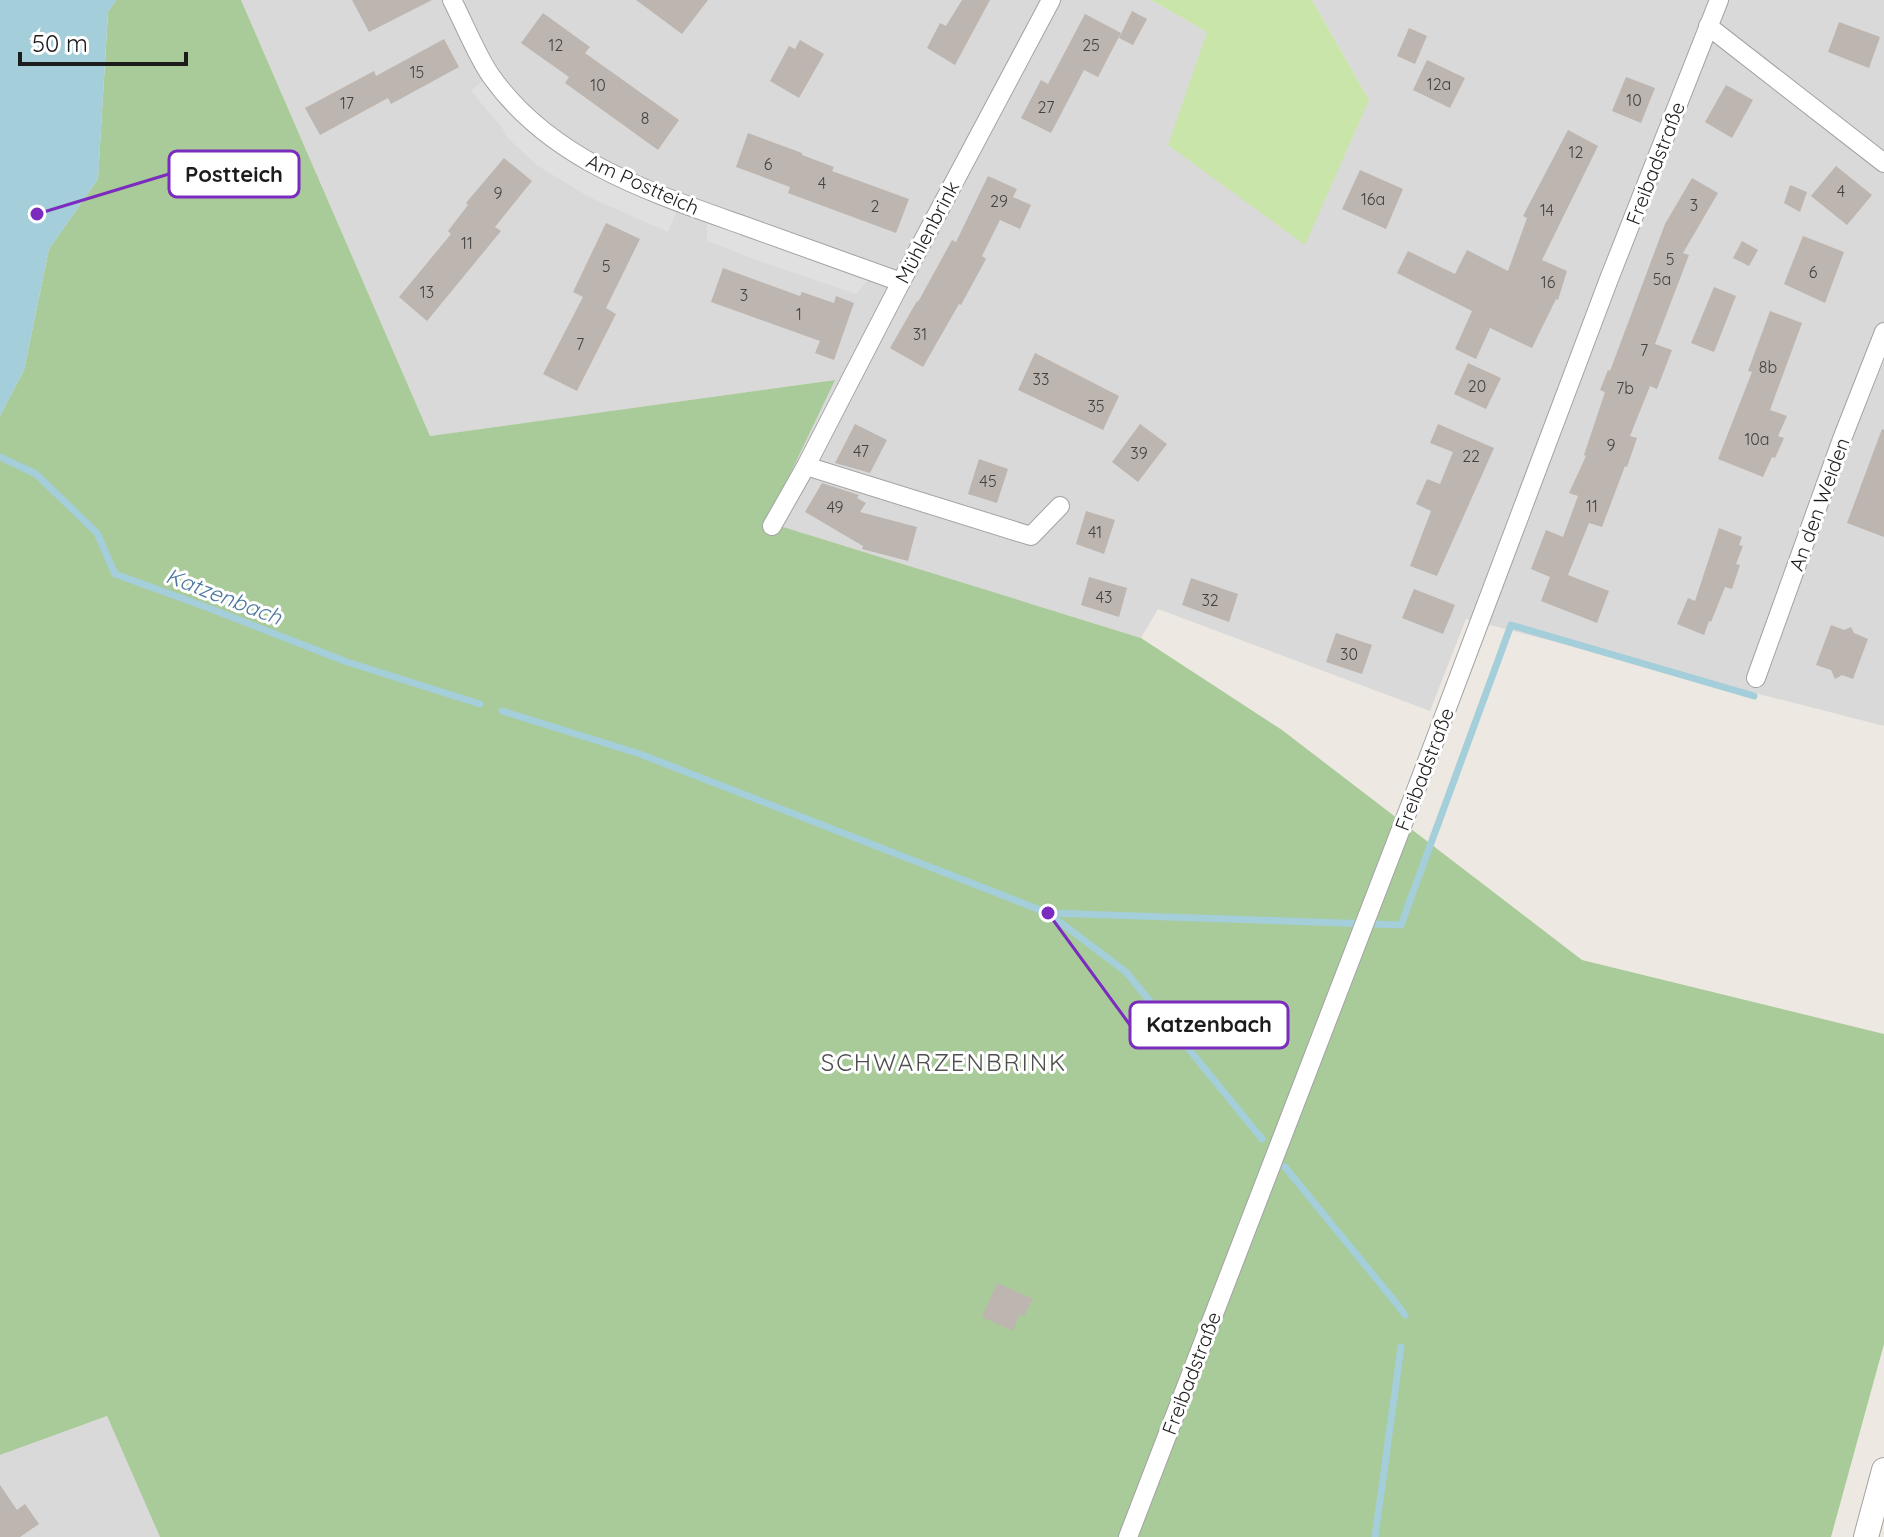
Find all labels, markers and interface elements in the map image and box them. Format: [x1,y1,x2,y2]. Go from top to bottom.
scale bar [20,16,186,66]
text: 50 m [32,28,88,58]
house number: 12 [549,35,564,55]
house number: 25 [1082,35,1100,55]
house number: 15 [410,62,424,82]
house number: 12a [1427,74,1451,94]
house number: 10 [590,75,606,95]
house number: 10 [1626,90,1642,110]
house number: 17 [340,93,354,113]
house number: 27 [1038,97,1054,117]
street label: Freibadstraße [1620,98,1690,228]
house number: 8 [641,108,649,128]
house number: 12 [1569,142,1584,162]
street label: Am Postteich [583,148,703,220]
callout: Postteich [169,151,299,197]
house number: 6 [764,154,773,174]
text: Postteich [185,160,283,188]
house number: 4 [818,173,826,193]
street label: Mühlenbrink [889,176,965,288]
house number: 4 [1837,181,1845,201]
house number: 9 [494,183,503,203]
house number: 16a [1361,189,1385,209]
house number: 29 [990,191,1008,211]
house number: 3 [1690,195,1698,215]
house number: 2 [871,196,880,216]
house number: 14 [1540,200,1554,220]
house number: 11 [461,233,473,253]
house number: 5 [1666,249,1674,269]
house number: 5 [602,256,610,276]
house number: 6 [1809,262,1818,282]
house number: 5a [1653,269,1671,289]
house number: 16 [1541,272,1556,292]
house number: 13 [420,282,434,302]
house number: 3 [740,285,748,305]
house number: 1 [796,304,802,324]
house number: 31 [913,324,927,344]
house number: 7 [576,334,584,354]
house number: 7 [1640,340,1648,360]
house number: 8b [1759,357,1777,377]
house number: 33 [1033,369,1049,389]
house number: 20 [1468,376,1486,396]
house number: 7b [1616,378,1634,398]
house number: 35 [1087,396,1105,416]
house number: 10a [1744,429,1770,449]
street label: An den Weiden [1783,434,1855,574]
house number: 9 [1607,435,1616,455]
house number: 47 [853,441,869,461]
house number: 39 [1130,443,1148,463]
house number: 22 [1462,446,1480,466]
house number: 45 [979,471,997,491]
house number: 11 [1586,496,1598,516]
house number: 49 [826,497,844,517]
house number: 41 [1088,522,1102,542]
water label: Katzenbach [162,561,286,631]
house number: 43 [1096,587,1112,607]
house number: 32 [1201,590,1219,610]
house number: 30 [1340,644,1358,664]
street label: Freibadstraße [1389,704,1459,834]
callout: Katzenbach [1130,1002,1288,1048]
text: Katzenbach [1146,1010,1272,1038]
district label: SCHWARZENBRINK [821,1047,1067,1077]
street label: Freibadstraße [1156,1308,1226,1438]

